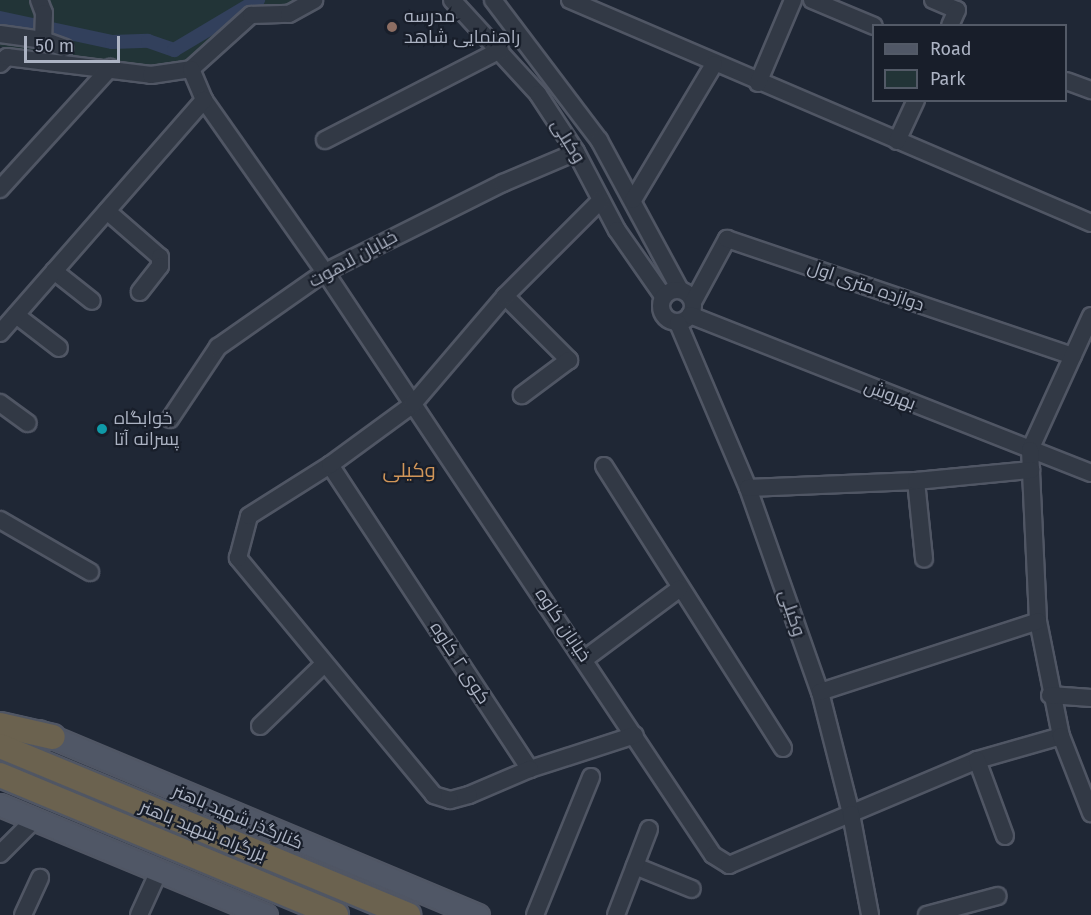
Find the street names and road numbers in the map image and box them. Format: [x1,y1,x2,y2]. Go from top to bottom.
street label: وکیلی [546,115,590,167]
street label: خیابان لاهوت [305,226,401,292]
street label: دوازده متری اول [805,256,927,316]
street label: بهروش [861,375,919,415]
street label: خیابان کاوه [530,584,596,666]
street label: وکیلی [774,587,810,639]
street label: کوی ۲ کاوه [425,618,495,708]
street label: کنارگذر شهید باهنر [170,780,306,854]
street label: بزرگراه شهید باهنر [137,796,269,866]

